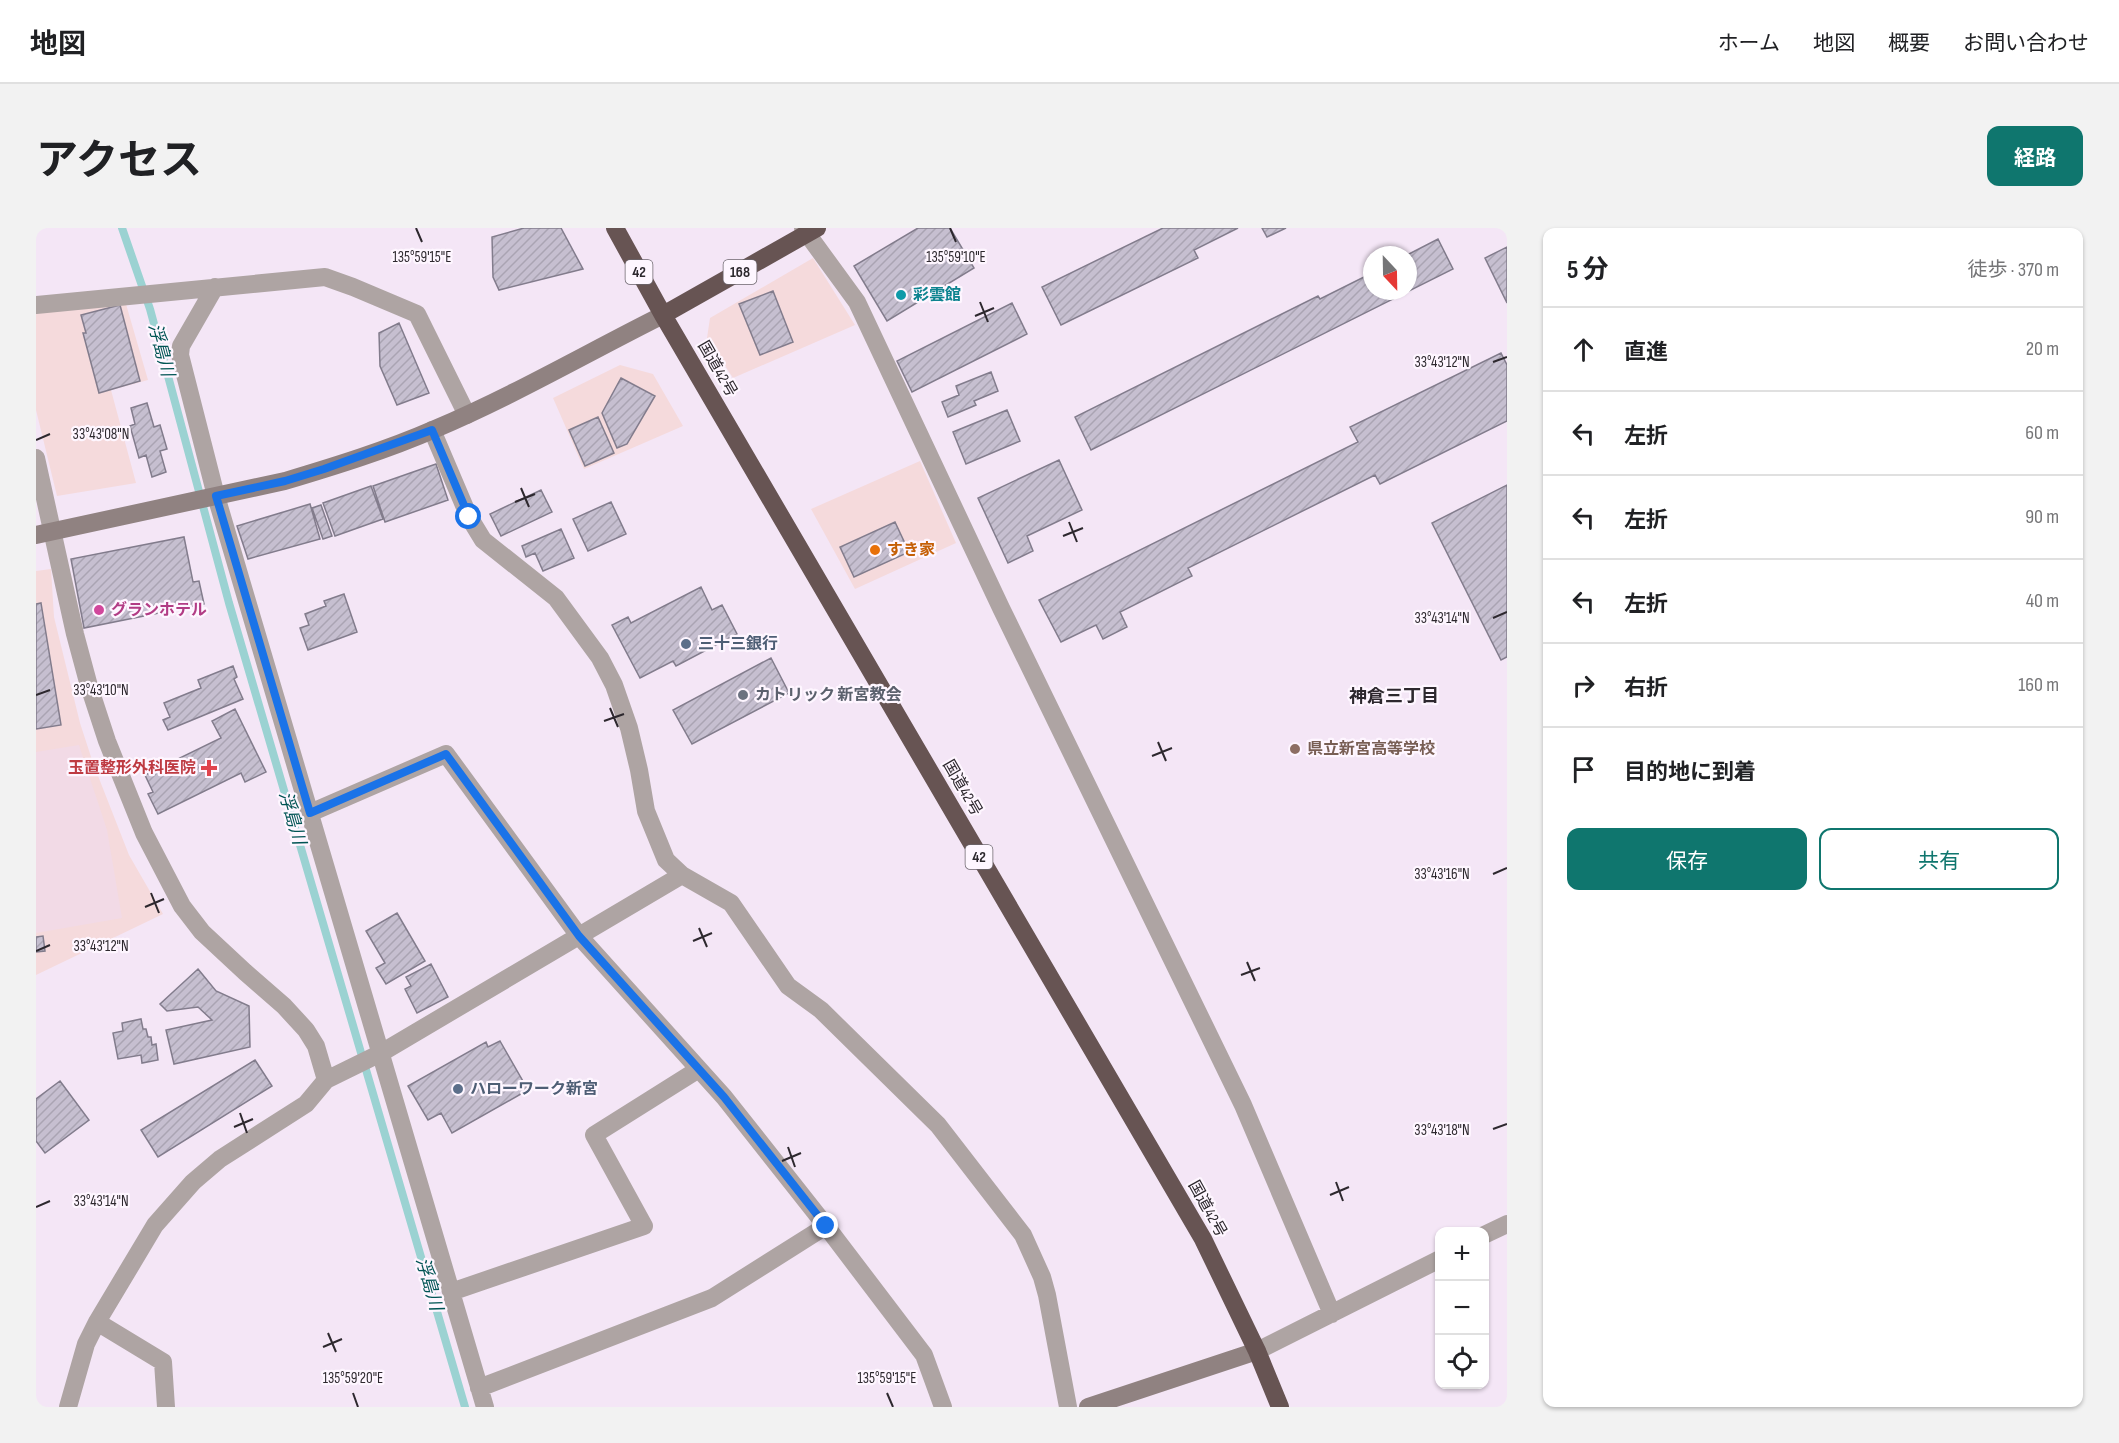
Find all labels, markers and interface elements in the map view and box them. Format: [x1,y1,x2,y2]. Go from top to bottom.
text: 地図 [30,28,86,61]
text: ホーム [1718,31,1780,56]
text: 地図 [1813,31,1855,56]
text: 概要 [1888,31,1930,56]
text: お問い合わせ [1963,31,2089,56]
button: 経路 [1987,126,2083,186]
text: アクセス [36,136,202,187]
north arrow [1363,246,1417,300]
text: 135°59'15"E [393,248,451,267]
text: 135°59'10"E [926,248,986,267]
text: 5 分 [1567,255,1608,286]
text: 徒歩 · 370 m [1967,258,2059,282]
road number: 42 [626,260,652,284]
road number: 168 [724,260,756,284]
place label: 彩雲館 [913,286,961,305]
marker: 彩雲館 [894,288,908,302]
water label: 浮島川 [144,321,179,381]
icon: ahead [1567,333,1600,366]
text: 20 m [2026,337,2059,361]
street label: 国道42号 [693,338,741,400]
text: 直進 [1624,339,1668,366]
text: 33°43'12"N [1414,353,1470,372]
icon: left [1567,417,1600,450]
text: 60 m [2025,421,2059,445]
text: 左折 [1624,423,1668,450]
text: 33°43'08"N [73,425,129,444]
icon: left [1567,501,1600,534]
route start [455,503,481,529]
text: 90 m [2025,505,2059,529]
text: 左折 [1624,507,1668,534]
place label: すき家 [887,541,935,560]
marker: すき家 [868,543,882,557]
icon: left [1567,585,1600,618]
text: 40 m [2026,589,2059,613]
text: 左折 [1624,591,1668,618]
place label: グランホテル [111,600,207,620]
marker: グランホテル [92,603,106,617]
text: 33°43'14"N [1414,609,1470,628]
place label: 三十三銀行 [698,635,778,654]
marker: 三十三銀行 [679,637,693,651]
icon: right [1567,669,1600,702]
text: 160 m [2018,673,2059,697]
text: 右折 [1624,675,1668,702]
text: 33°43'10"N [73,681,129,700]
place label: カトリック 新宮教会 [755,686,902,705]
district label: 神倉三丁目 [1349,686,1439,707]
marker: カトリック 新宮教会 [736,688,750,702]
place label: 県立新宮高等学校 [1307,740,1435,759]
marker: 県立新宮高等学校 [1288,742,1302,756]
icon: arrive [1567,753,1600,786]
street label: 国道42号 [938,757,986,819]
place label: 玉置整形外科医院 [68,759,196,778]
marker: 玉置整形外科医院 [200,759,218,777]
text: 目的地に到着 [1624,759,1756,786]
water label: 浮島川 [274,789,310,849]
button: 保存 [1567,828,1807,890]
button: 共有 [1819,828,2059,890]
road number: 42 [966,845,992,869]
text: 33°43'16"N [1414,865,1470,884]
text: 33°43'12"N [73,937,129,956]
place label: ハローワーク新宮 [470,1080,598,1099]
marker: ハローワーク新宮 [451,1082,465,1096]
text: 33°43'18"N [1414,1121,1470,1140]
street label: 国道42号 [1184,1178,1230,1240]
text: 33°43'14"N [73,1192,129,1211]
route end [812,1212,838,1238]
map controls [1435,1227,1489,1389]
button: + [1435,1227,1489,1281]
water label: 浮島川 [411,1255,447,1315]
button: − [1435,1281,1489,1335]
button: locate [1435,1335,1489,1389]
text: 135°59'20"E [323,1369,383,1388]
text: 135°59'15"E [858,1369,916,1388]

